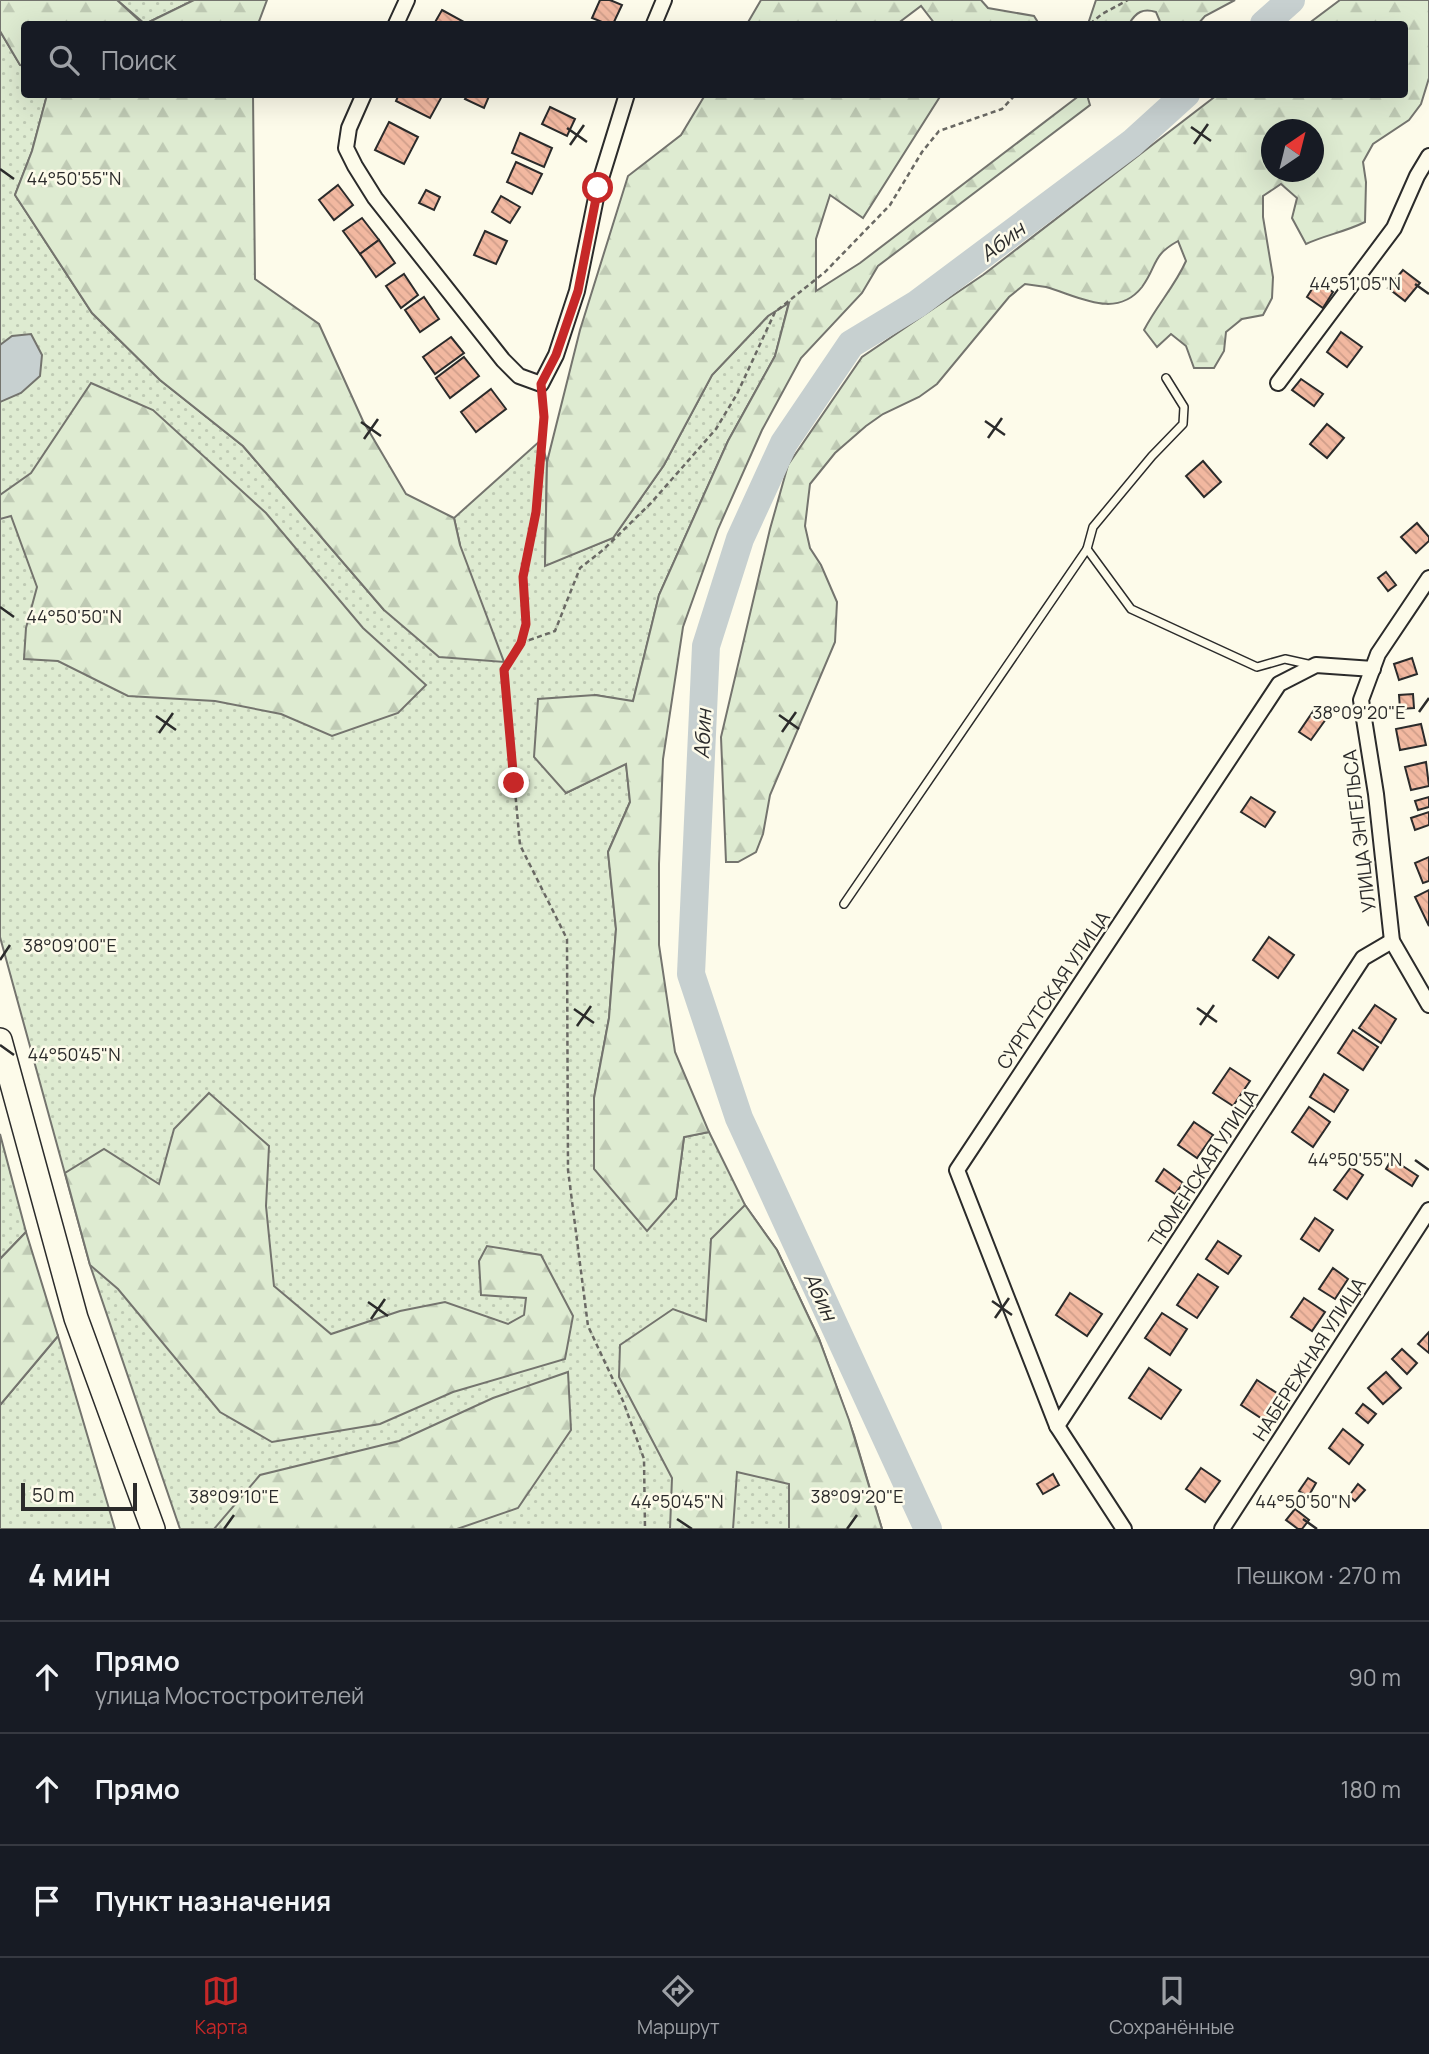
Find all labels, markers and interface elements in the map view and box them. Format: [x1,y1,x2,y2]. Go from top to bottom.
search box [21,21,1408,98]
icon: search [45,41,83,79]
text: Поиск [101,42,176,78]
north arrow [1261,119,1324,182]
text: 44°50'55"N [27,166,121,190]
route start [582,172,613,203]
water label: Абин [974,214,1032,267]
text: 44°51'05"N [1309,271,1401,295]
text: 44°50'50"N [26,604,122,628]
text: 38°09'20"E [1312,700,1406,724]
water label: Абин [687,707,717,760]
street label: УЛИЦА ЭНГЕЛЬСА [1336,748,1382,914]
route end [498,767,529,798]
street label: СУРГУТСКАЯ УЛИЦА [990,906,1116,1074]
text: 38°09'00"E [23,933,117,957]
text: 44°50'45"N [28,1042,120,1066]
street label: ТЮМЕНСКАЯ УЛИЦА [1142,1084,1264,1252]
text: 44°50'55"N [1308,1147,1402,1171]
water label: Абин [798,1267,845,1326]
street label: НАБЕРЕЖНАЯ УЛИЦА [1246,1272,1372,1446]
scale bar [21,1480,136,1512]
text: 50 m [32,1482,74,1508]
text: 38°09'10"E [189,1484,279,1508]
text: 38°09'20"E [810,1484,904,1508]
text: 44°50'45"N [631,1489,723,1513]
text: 44°50'50"N [1255,1489,1351,1513]
text: 4 мин [28,1554,111,1595]
text: Пешком · 270 m [1236,1559,1401,1591]
text: Прямо [95,1643,180,1679]
icon: ahead [28,1658,66,1696]
text: 90 m [1349,1661,1401,1693]
text: улица Мостостроителей [95,1679,364,1711]
icon: ahead [28,1770,66,1808]
text: Прямо [95,1771,180,1807]
text: 180 m [1341,1773,1401,1805]
icon: arrive [28,1882,66,1920]
text: Пункт назначения [95,1883,331,1919]
tab: Карта [195,1972,248,2040]
tab: Маршрут [637,1972,720,2040]
tab: Сохранённые [1109,1972,1234,2040]

